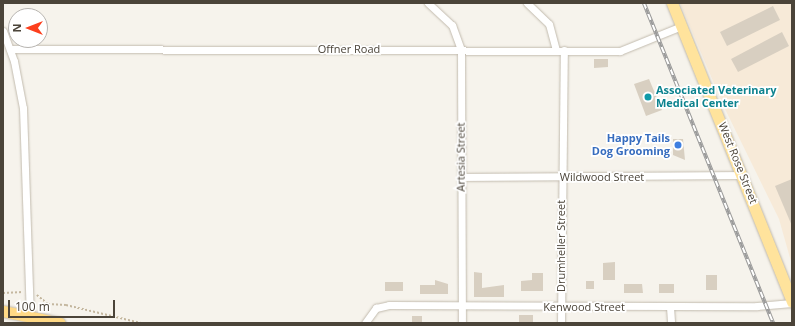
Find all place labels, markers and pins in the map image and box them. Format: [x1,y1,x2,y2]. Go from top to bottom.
place label: Associated Veterinary Medical Center [656,84,776,110]
marker: Associated Veterinary Medical Center [643,92,653,102]
place label: Happy Tails Dog Grooming [592,132,670,158]
marker: Happy Tails Dog Grooming [673,140,683,150]

